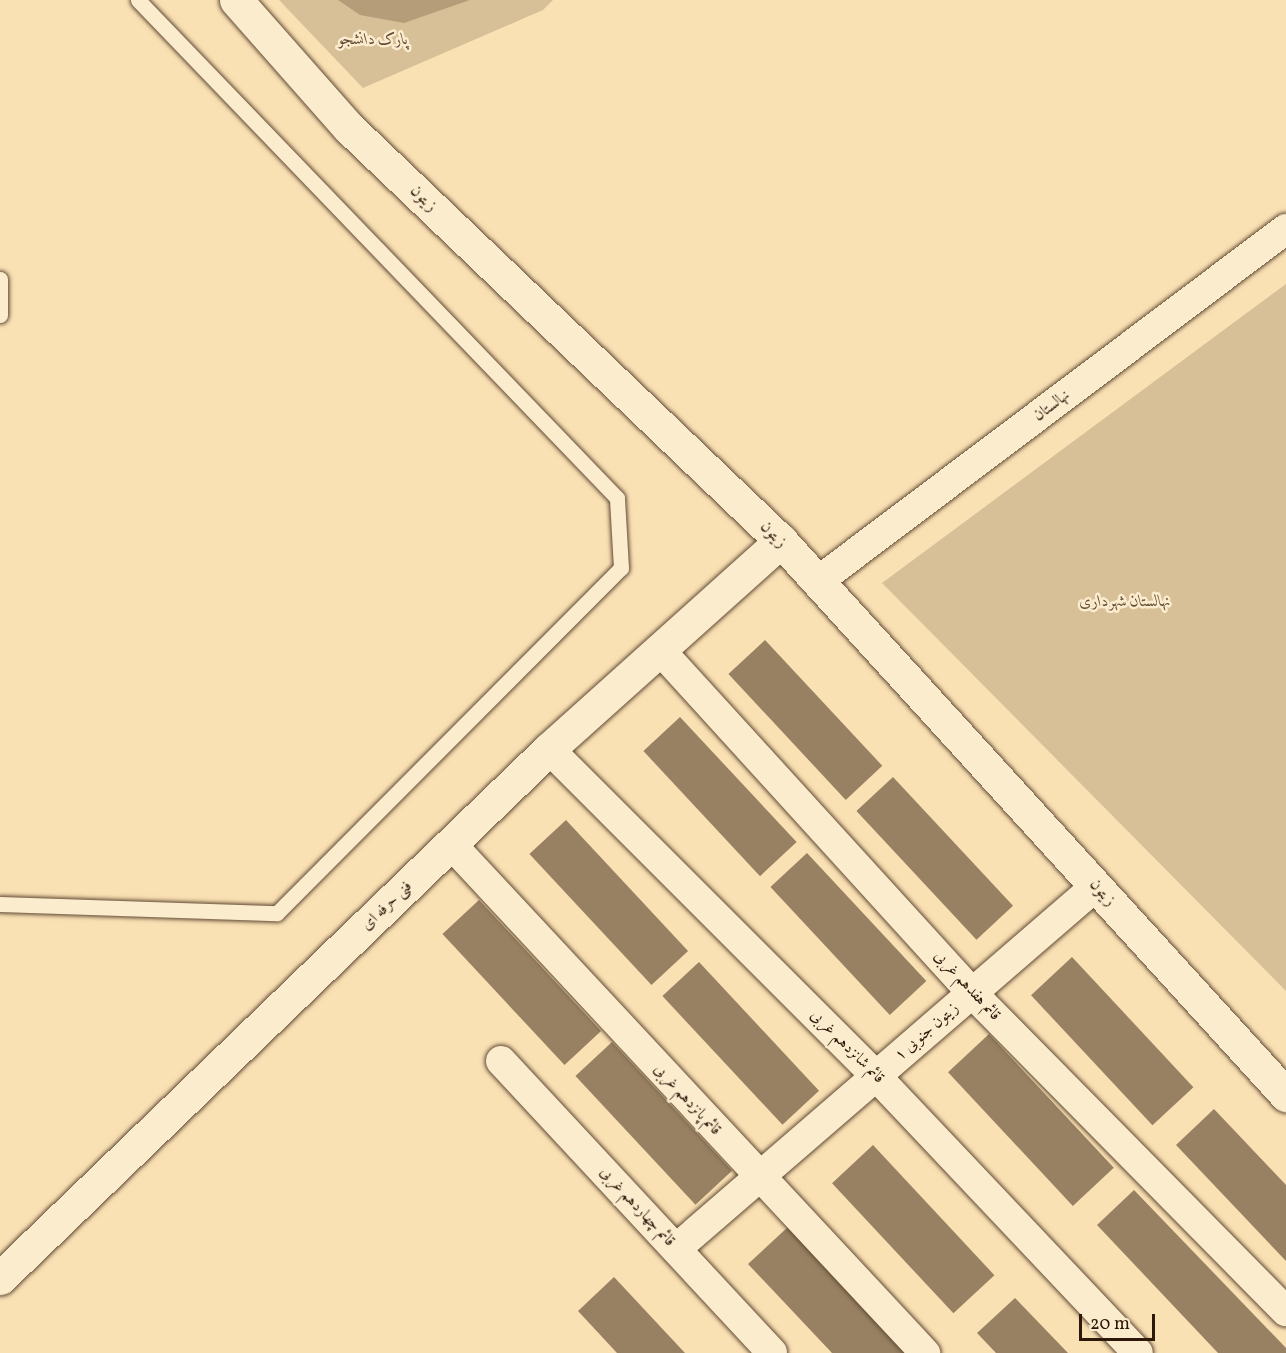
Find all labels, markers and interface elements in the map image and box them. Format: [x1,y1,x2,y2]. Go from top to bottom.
park label: پارک دانشجو [338,30,408,50]
street label: زیتون [406,182,440,216]
street label: نهالستان [1030,386,1074,426]
street label: زیتون [756,518,790,552]
park label: نهالستان شهرداری [1079,592,1171,612]
street label: زیتون [1085,876,1119,910]
street label: فنی حرفه ای [358,877,416,935]
street label: قائم هفدهم غربی [930,947,1004,1025]
street label: زیتون جنوبی ۱ [891,999,963,1065]
street label: قائم شانزدهم غربی [806,1006,888,1088]
street label: قائم پانزدهم غربی [649,1060,725,1140]
street label: قائم چهاردهم غربی [595,1163,679,1251]
scale bar [1082,1302,1158,1340]
text: 20 m [1090,1312,1130,1337]

